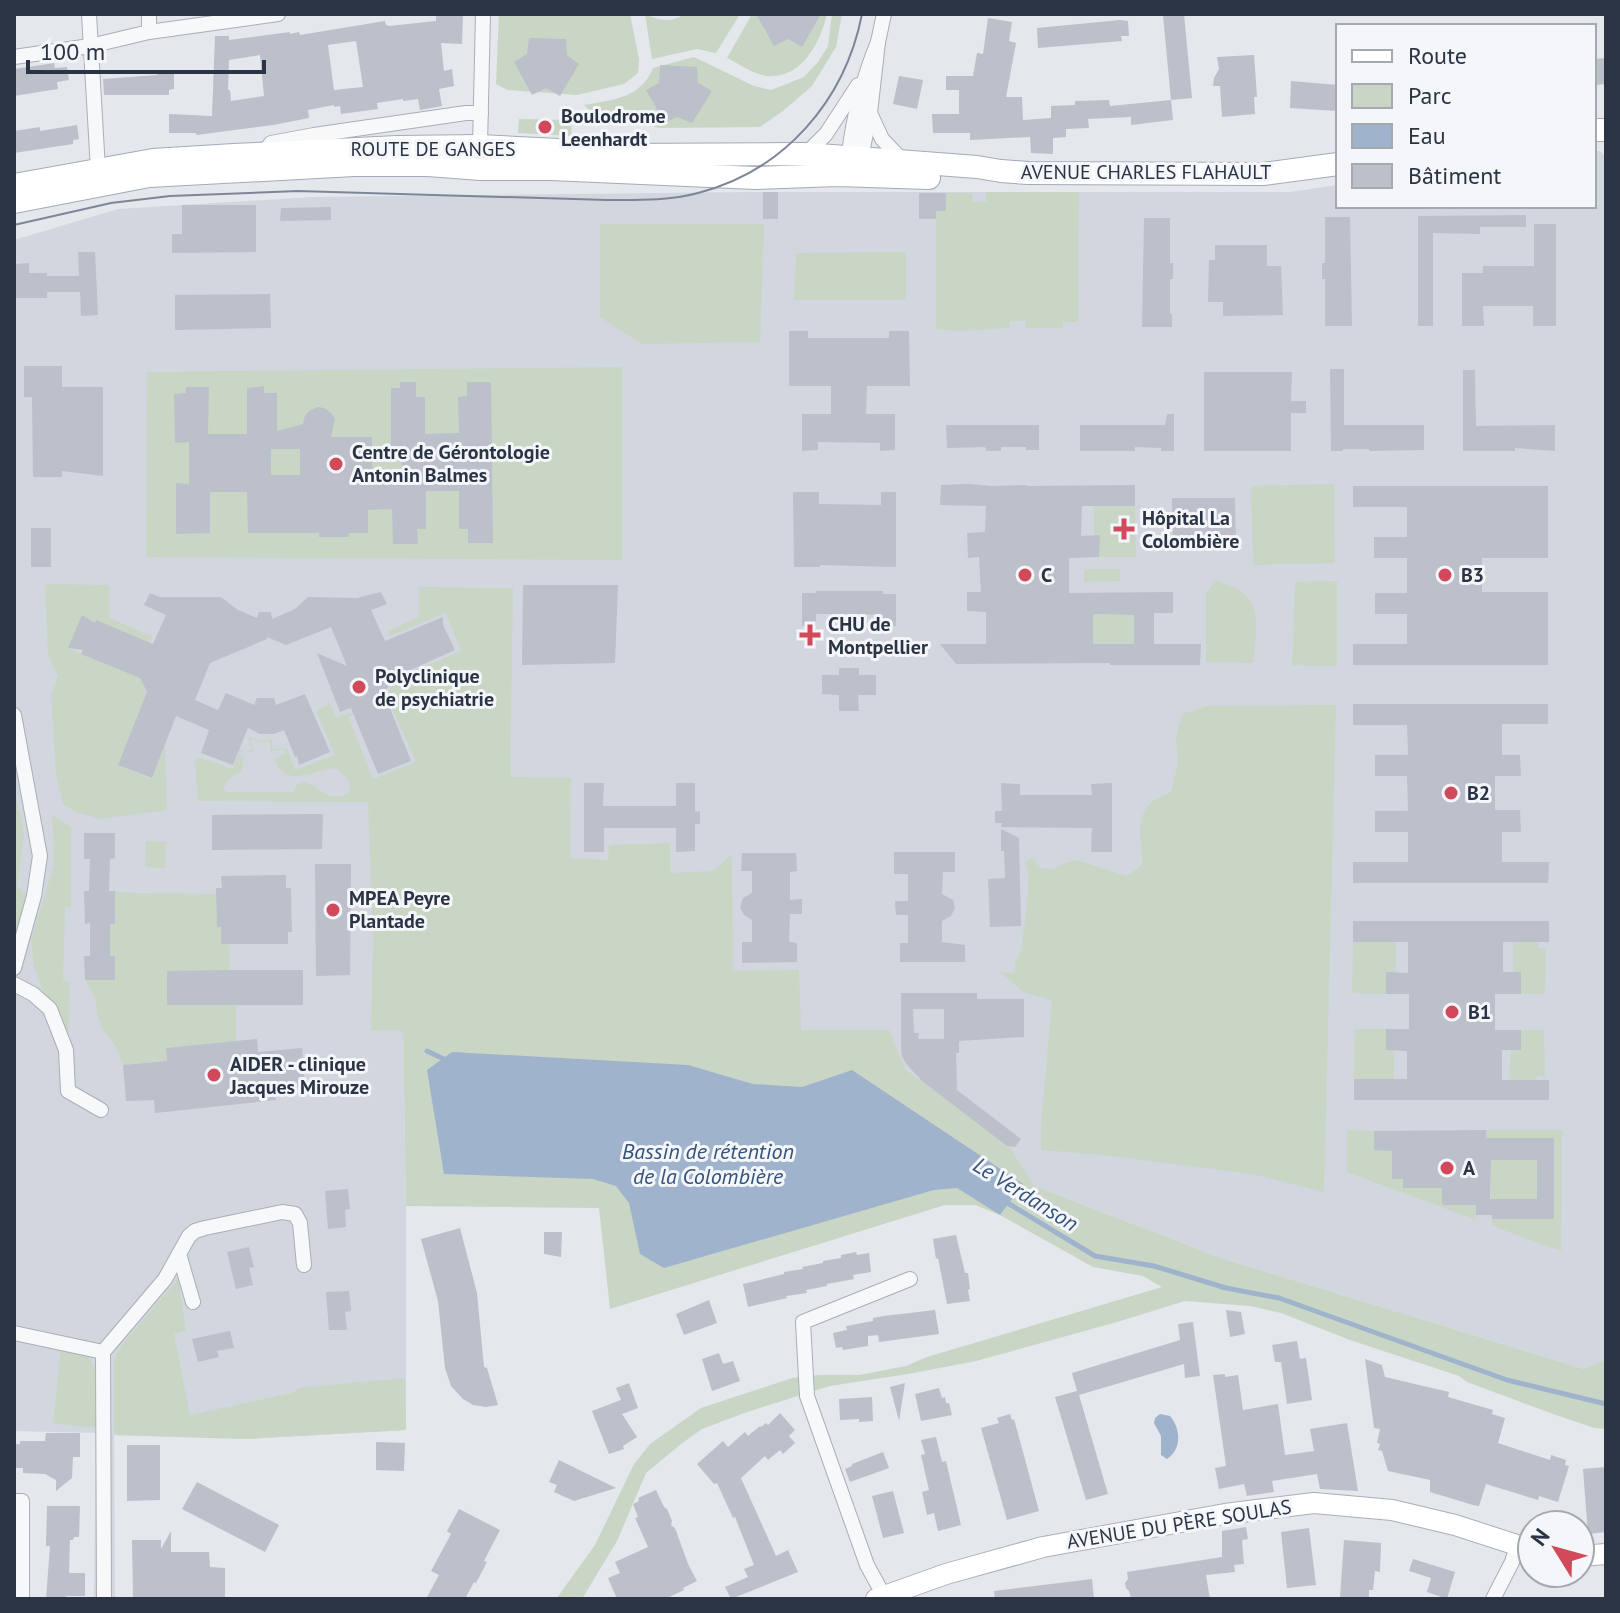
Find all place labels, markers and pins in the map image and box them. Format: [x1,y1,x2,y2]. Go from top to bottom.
place label: Boulodrome Leenhardt [561,103,666,152]
marker: Boulodrome Leenhardt [536,118,554,136]
place label: Centre de Gérontologie Antonin Balmes [352,439,550,488]
marker: Centre de Gérontologie Antonin Balmes [327,455,345,473]
place label: Hôpital La Colombière [1142,505,1239,554]
marker: Hôpital La Colombière [1113,518,1135,540]
place label: C [1041,562,1052,588]
place label: B3 [1461,562,1484,588]
marker: C [1016,566,1034,584]
marker: B3 [1436,566,1454,584]
place label: CHU de Montpellier [828,611,928,660]
marker: CHU de Montpellier [799,624,821,646]
place label: Polyclinique de psychiatrie [375,663,494,712]
marker: Polyclinique de psychiatrie [350,678,368,696]
place label: B2 [1467,780,1490,806]
marker: B2 [1442,784,1460,802]
place label: MPEA Peyre Plantade [349,885,451,934]
marker: MPEA Peyre Plantade [324,901,342,919]
place label: B1 [1468,999,1491,1025]
marker: B1 [1443,1003,1461,1021]
place label: AIDER - clinique Jacques Mirouze [229,1051,369,1100]
marker: AIDER - clinique Jacques Mirouze [205,1066,223,1084]
place label: A [1463,1155,1476,1181]
marker: A [1438,1159,1456,1177]

